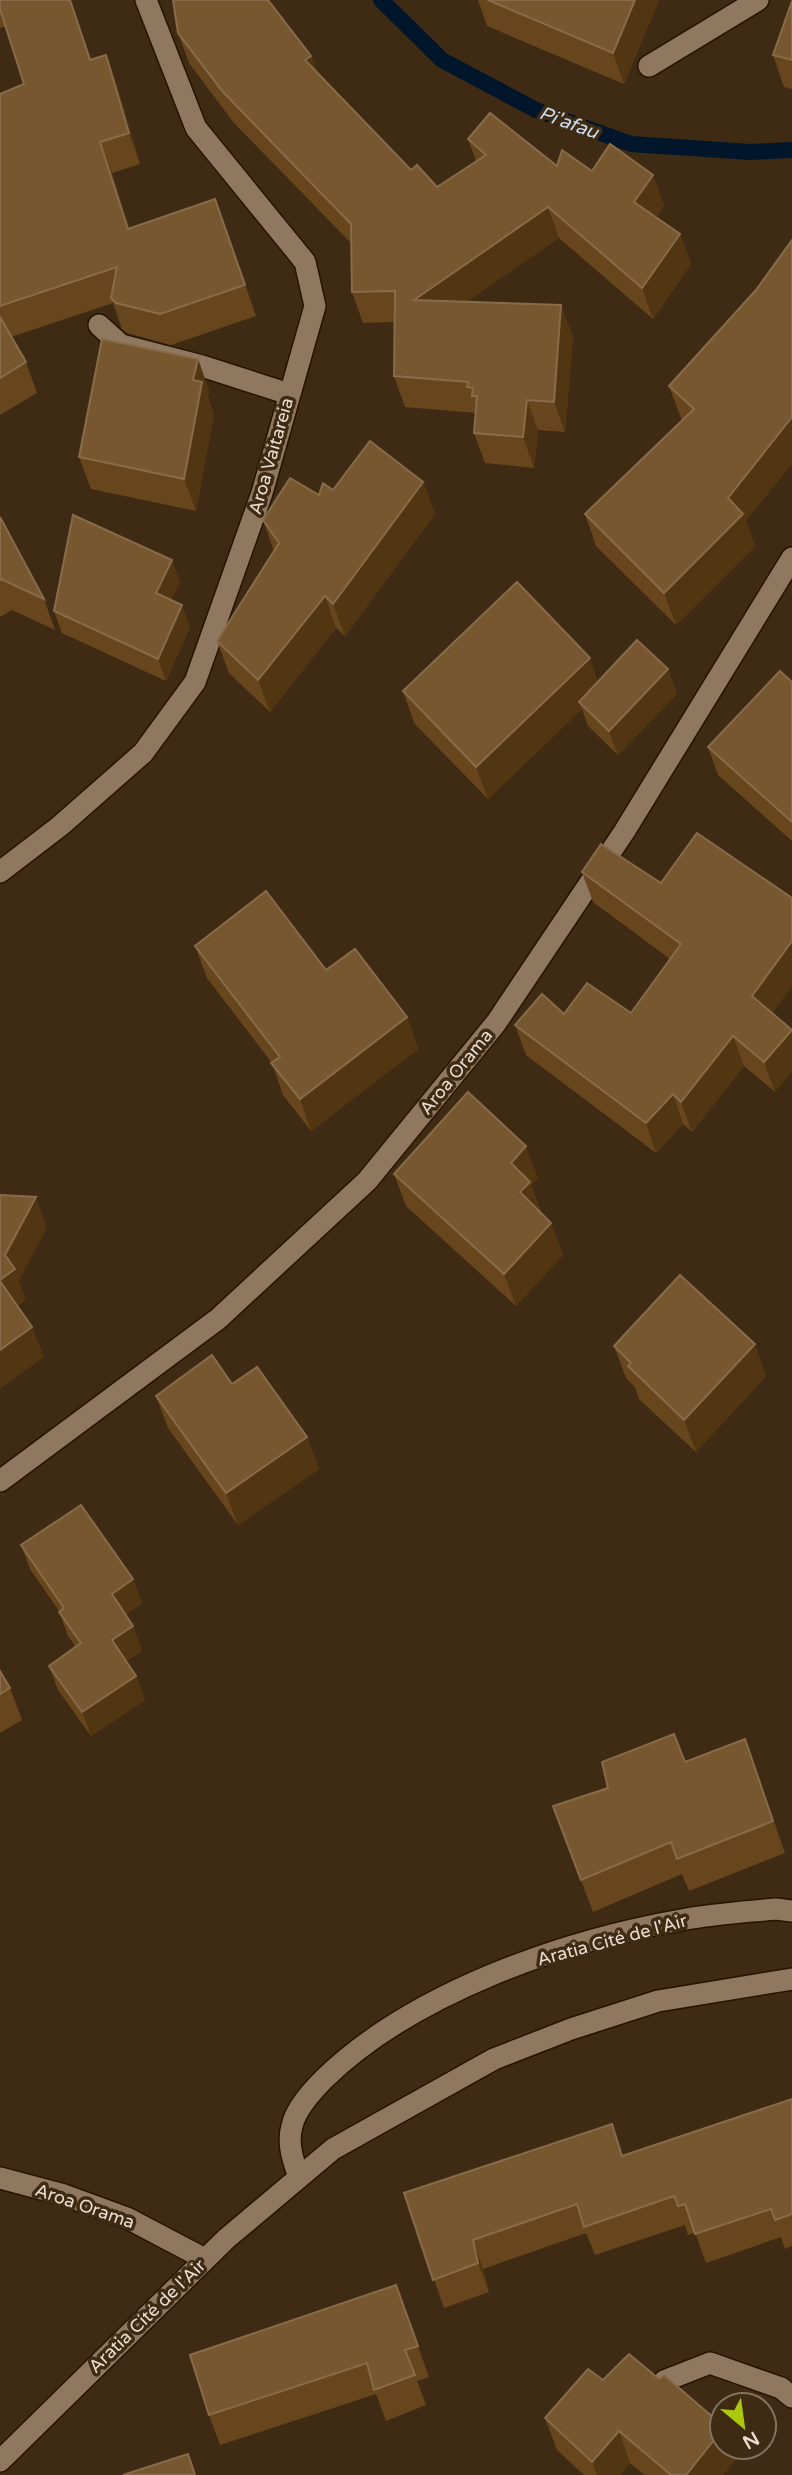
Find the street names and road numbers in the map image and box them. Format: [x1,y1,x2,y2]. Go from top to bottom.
street label: Aroa Vaitareia [244,395,298,517]
street label: Aroa Orama [415,1025,497,1119]
street label: Aratia Cité de l'Air [535,1909,689,1971]
street label: Aroa Orama [32,2179,138,2233]
street label: Aratia Cité de l'Air [84,2254,210,2377]

